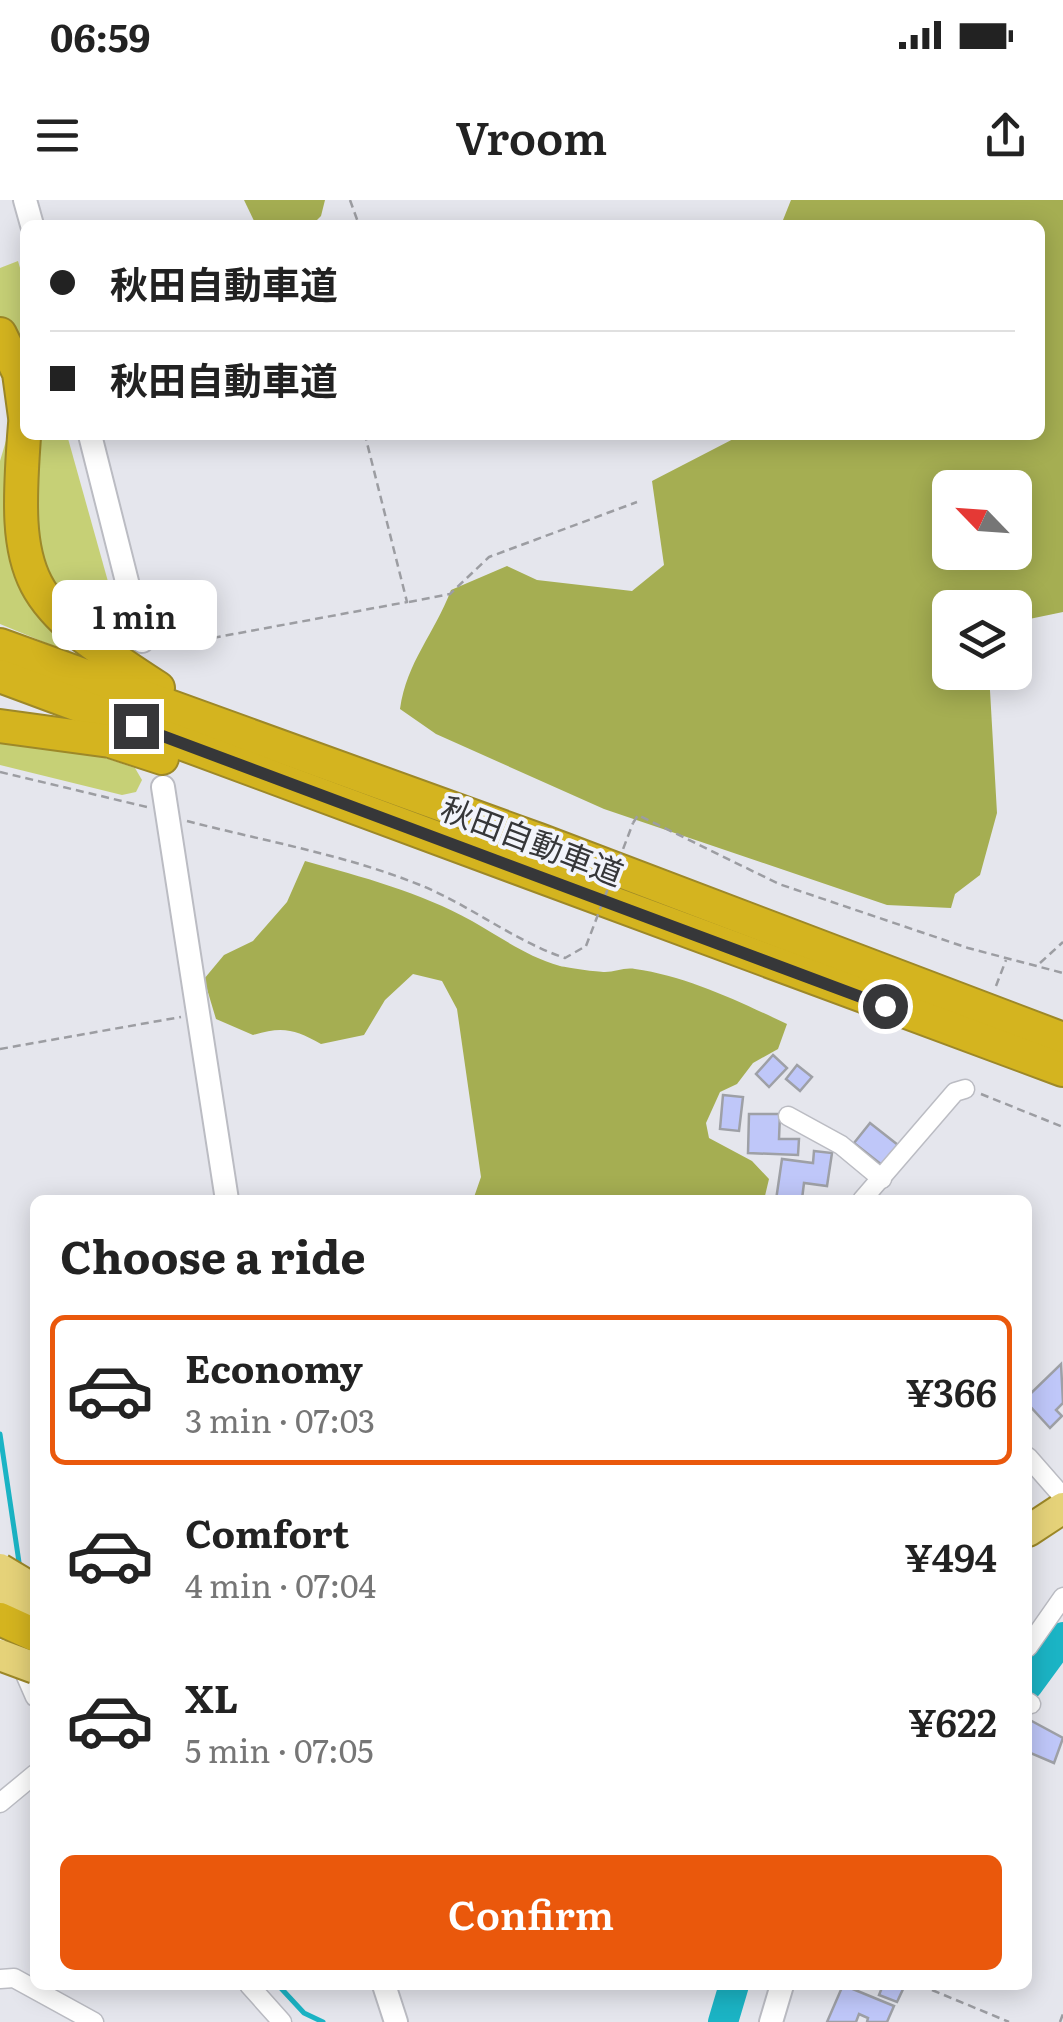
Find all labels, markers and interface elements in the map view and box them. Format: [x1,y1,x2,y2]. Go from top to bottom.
text: 06:59 [50,7,150,64]
text: Vroom [456,102,607,169]
icon: menu [30,108,85,163]
icon: share [978,108,1033,163]
text: 秋田自動車道 [110,254,338,311]
text: 秋田自動車道 [110,350,338,407]
north arrow [932,470,1032,570]
map controls [932,470,1032,690]
callout: 1 min [54,581,218,651]
button: layers [932,590,1032,690]
text: 1 min [92,591,177,639]
route end [114,704,159,749]
street label: 秋田自動車道 [435,782,631,896]
route start [863,984,908,1029]
text: Choose a ride [60,1221,366,1288]
text: Economy [185,1338,363,1395]
icon: car [65,1345,155,1435]
text: ¥366 [905,1362,997,1419]
text: 3 min · 07:03 [185,1395,375,1443]
text: Comfort [185,1503,349,1560]
icon: car [65,1510,155,1600]
text: ¥494 [904,1527,997,1584]
text: 4 min · 07:04 [185,1560,376,1608]
text: XL [185,1668,238,1725]
icon: car [65,1675,155,1765]
text: ¥622 [908,1692,997,1749]
text: 5 min · 07:05 [185,1725,373,1773]
button: Confirm [60,1855,1002,1970]

